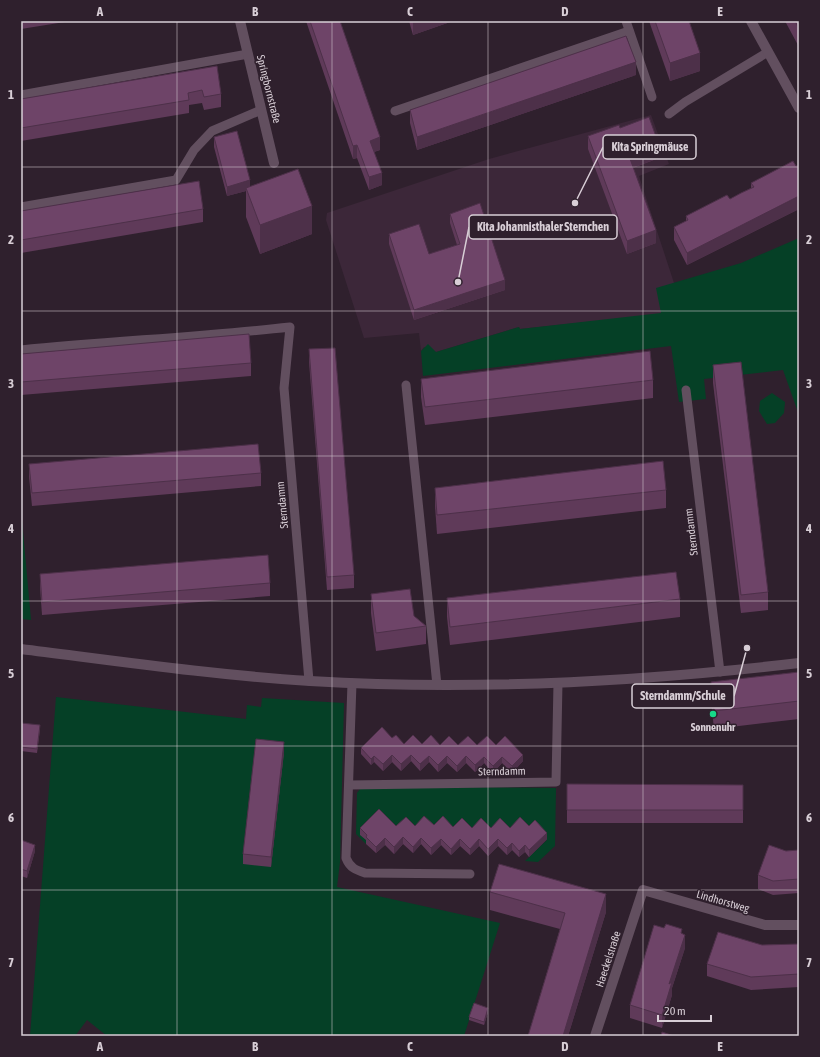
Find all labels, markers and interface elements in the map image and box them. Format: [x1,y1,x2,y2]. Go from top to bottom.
text: A [96,4,104,19]
text: B [252,4,259,19]
text: C [407,4,413,19]
text: D [561,4,569,19]
text: E [717,4,723,19]
street label: Springbornstraße [255,54,283,124]
text: 1 [8,87,14,102]
text: 1 [806,87,812,102]
callout: Kita Springmäuse [603,135,696,159]
text: Kita Springmäuse [611,140,689,154]
callout: Kita Johannisthaler Sternchen [469,215,617,239]
text: Kita Johannisthaler Sternchen [477,220,609,234]
text: 2 [8,232,14,247]
text: 2 [806,232,812,247]
text: 3 [8,376,14,391]
text: 3 [806,376,812,391]
street label: Sterndamm [274,481,290,529]
street label: Sterndamm [682,508,700,556]
text: 4 [7,521,14,536]
text: 4 [805,521,812,536]
text: 5 [8,666,14,681]
text: 5 [806,666,812,681]
callout: Sterndamm/Schule [632,684,734,708]
text: Sterndamm/Schule [640,689,726,703]
marker: Sonnenuhr [708,709,718,719]
place label: Sonnenuhr [691,721,736,733]
street label: Sterndamm [478,765,526,777]
text: 6 [8,810,14,825]
text: 6 [806,810,812,825]
street label: Lindhorstweg [695,888,751,914]
street label: Haeckelstraße [593,929,623,989]
text: 7 [8,955,14,970]
text: 7 [806,955,812,970]
scale bar [658,997,711,1023]
text: 20 m [664,1004,686,1018]
text: A [96,1039,104,1054]
text: B [252,1039,259,1054]
text: C [407,1039,413,1054]
text: D [561,1039,569,1054]
text: E [717,1039,723,1054]

